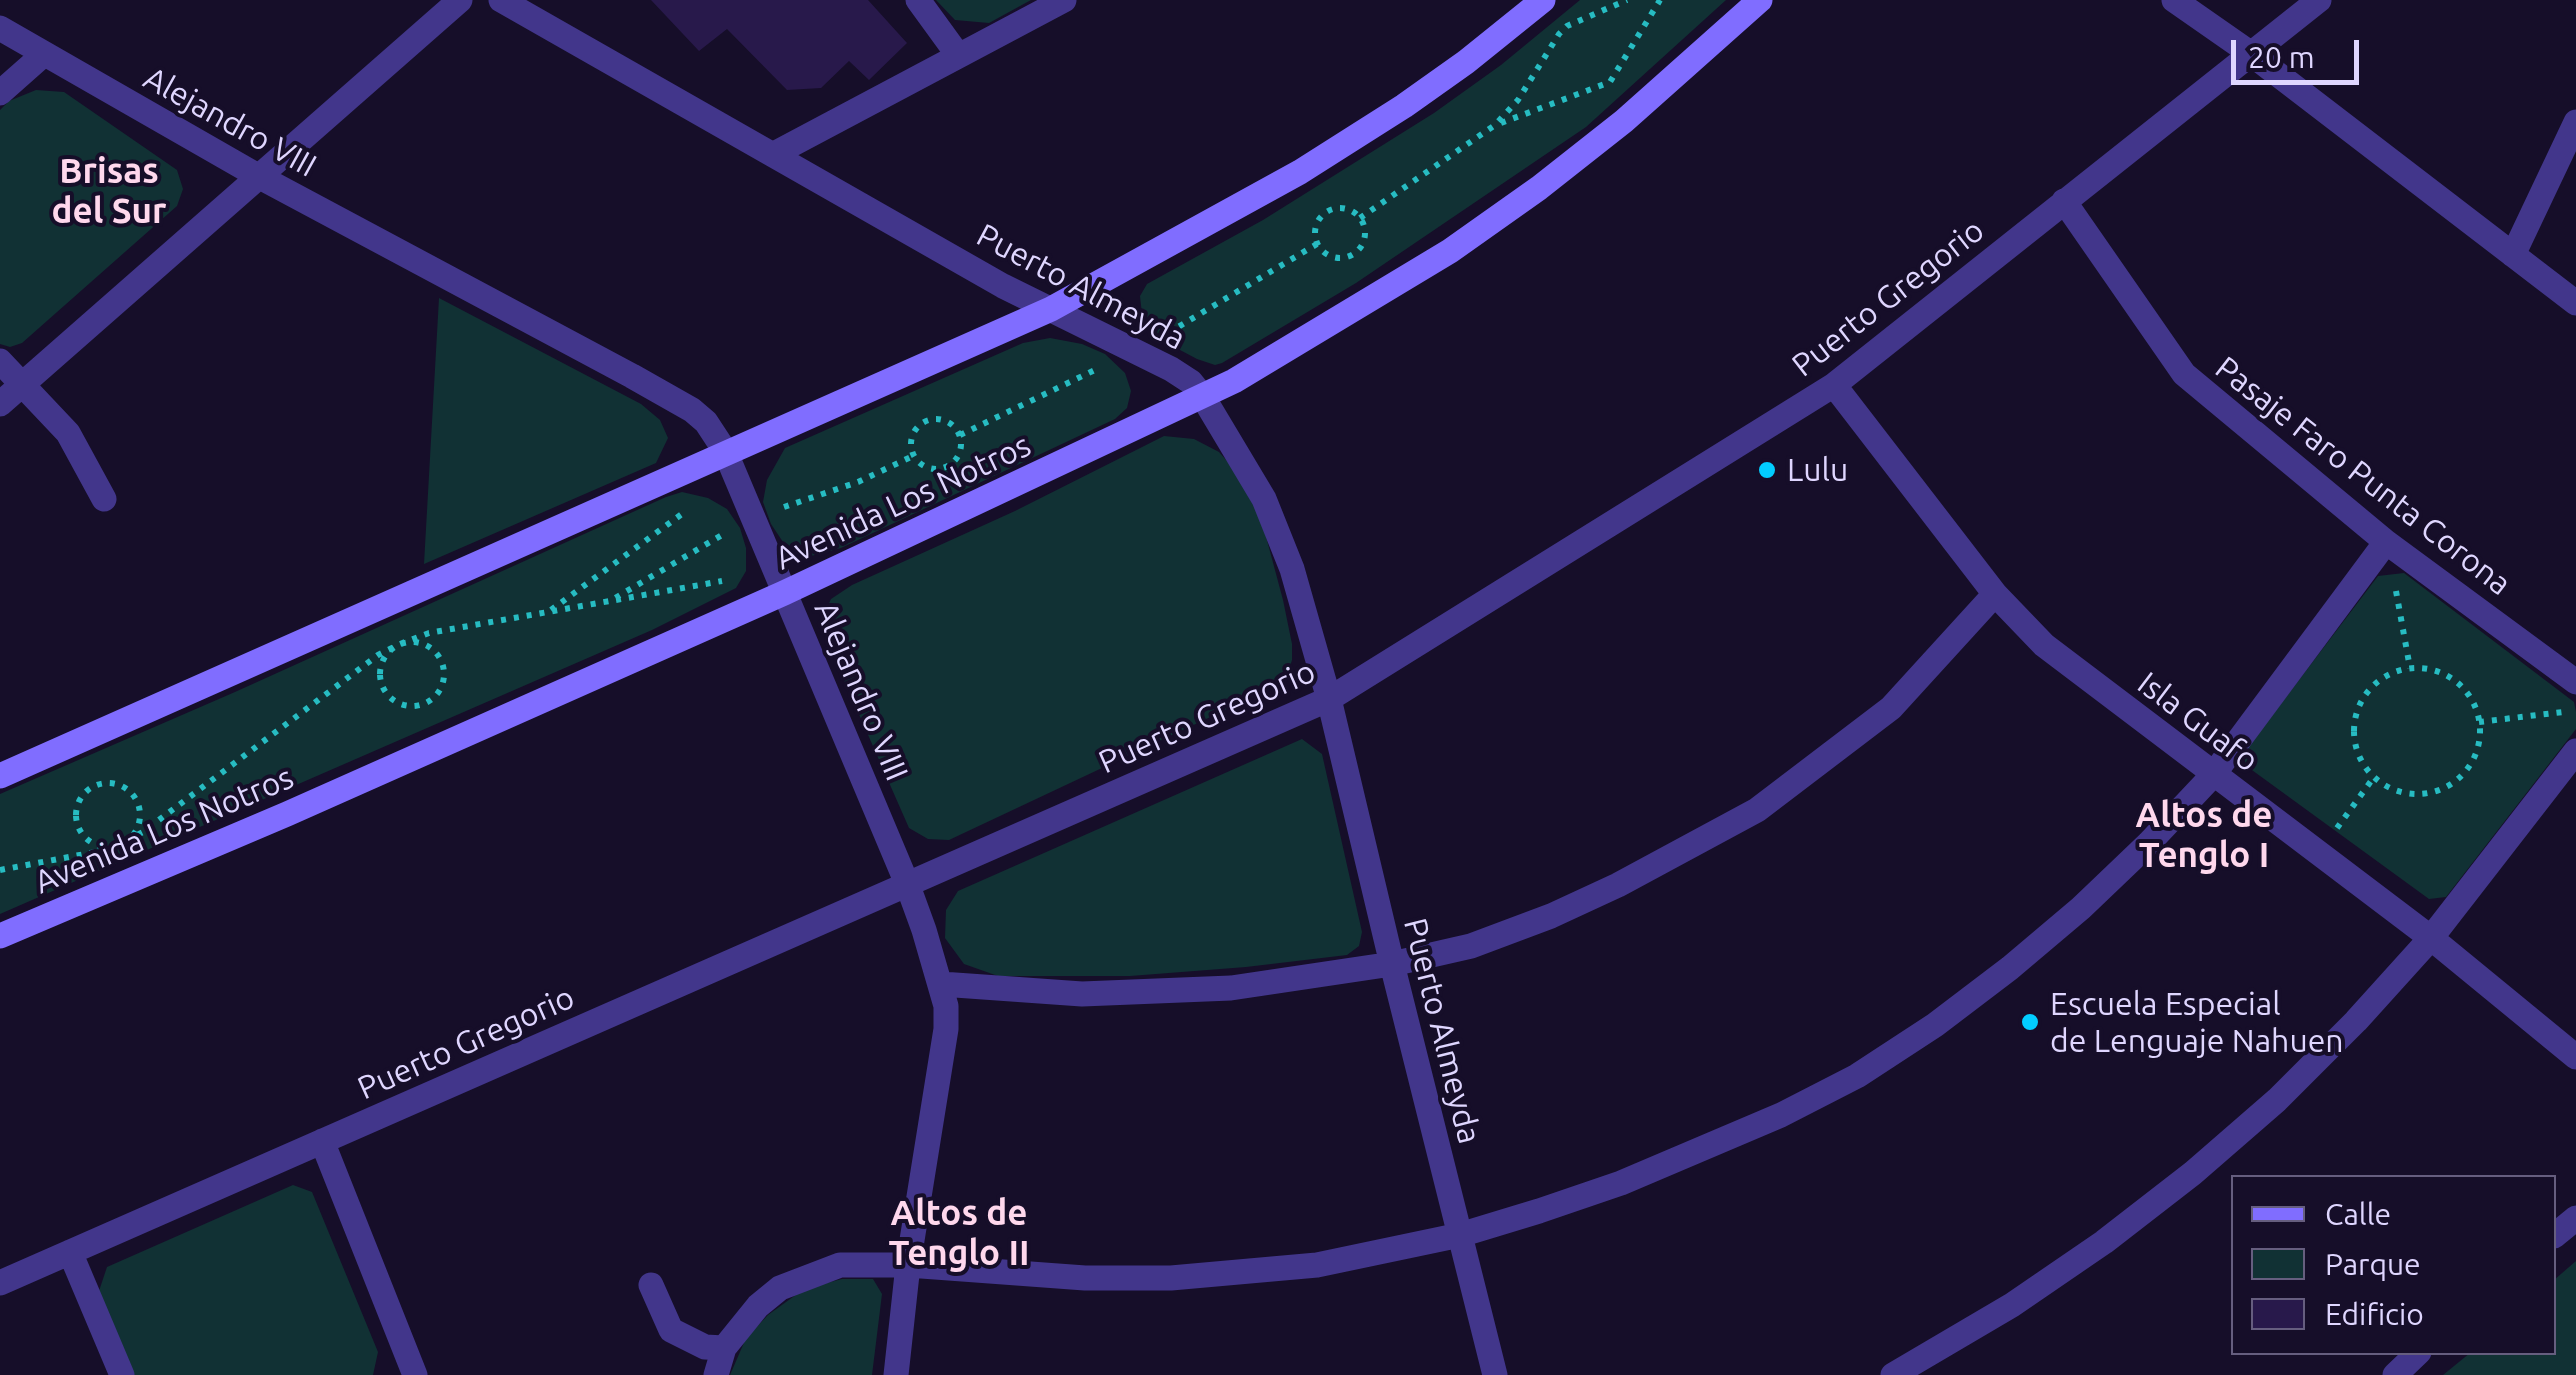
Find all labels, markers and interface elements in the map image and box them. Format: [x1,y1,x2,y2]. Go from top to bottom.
scale bar [2236,20,2364,82]
text: 20 m [2248,40,2315,74]
street label: Alejandro VIII [137,59,323,185]
district label: Brisas del Sur [52,150,166,232]
street label: Puerto Gregorio [1785,211,1991,385]
street label: Puerto Almeyda [970,216,1192,358]
street label: Pasaje Faro Punta Corona [2208,349,2518,603]
street label: Avenida Los Notros [769,426,1037,578]
place label: Lulu [1787,451,1848,489]
marker: Lulu [1756,459,1778,481]
street label: Alejandro VIII [806,596,916,786]
street label: Puerto Gregorio [1093,652,1321,782]
street label: Isla Guafo [2130,664,2266,780]
street label: Avenida Los Notros [29,758,299,902]
district label: Altos de Tenglo I [2136,794,2272,876]
street label: Puerto Almeyda [1395,914,1489,1148]
street label: Puerto Gregorio [352,978,580,1108]
place label: Escuela Especial de Lenguaje Nahuen [2050,985,2344,1060]
marker: Escuela Especial de Lenguaje Nahuen [2019,1011,2041,1033]
legend [2231,1175,2556,1355]
district label: Altos de Tenglo II [889,1192,1029,1274]
text: Calle [2325,1197,2391,1231]
text: Parque [2325,1247,2421,1281]
text: Edificio [2325,1297,2424,1331]

